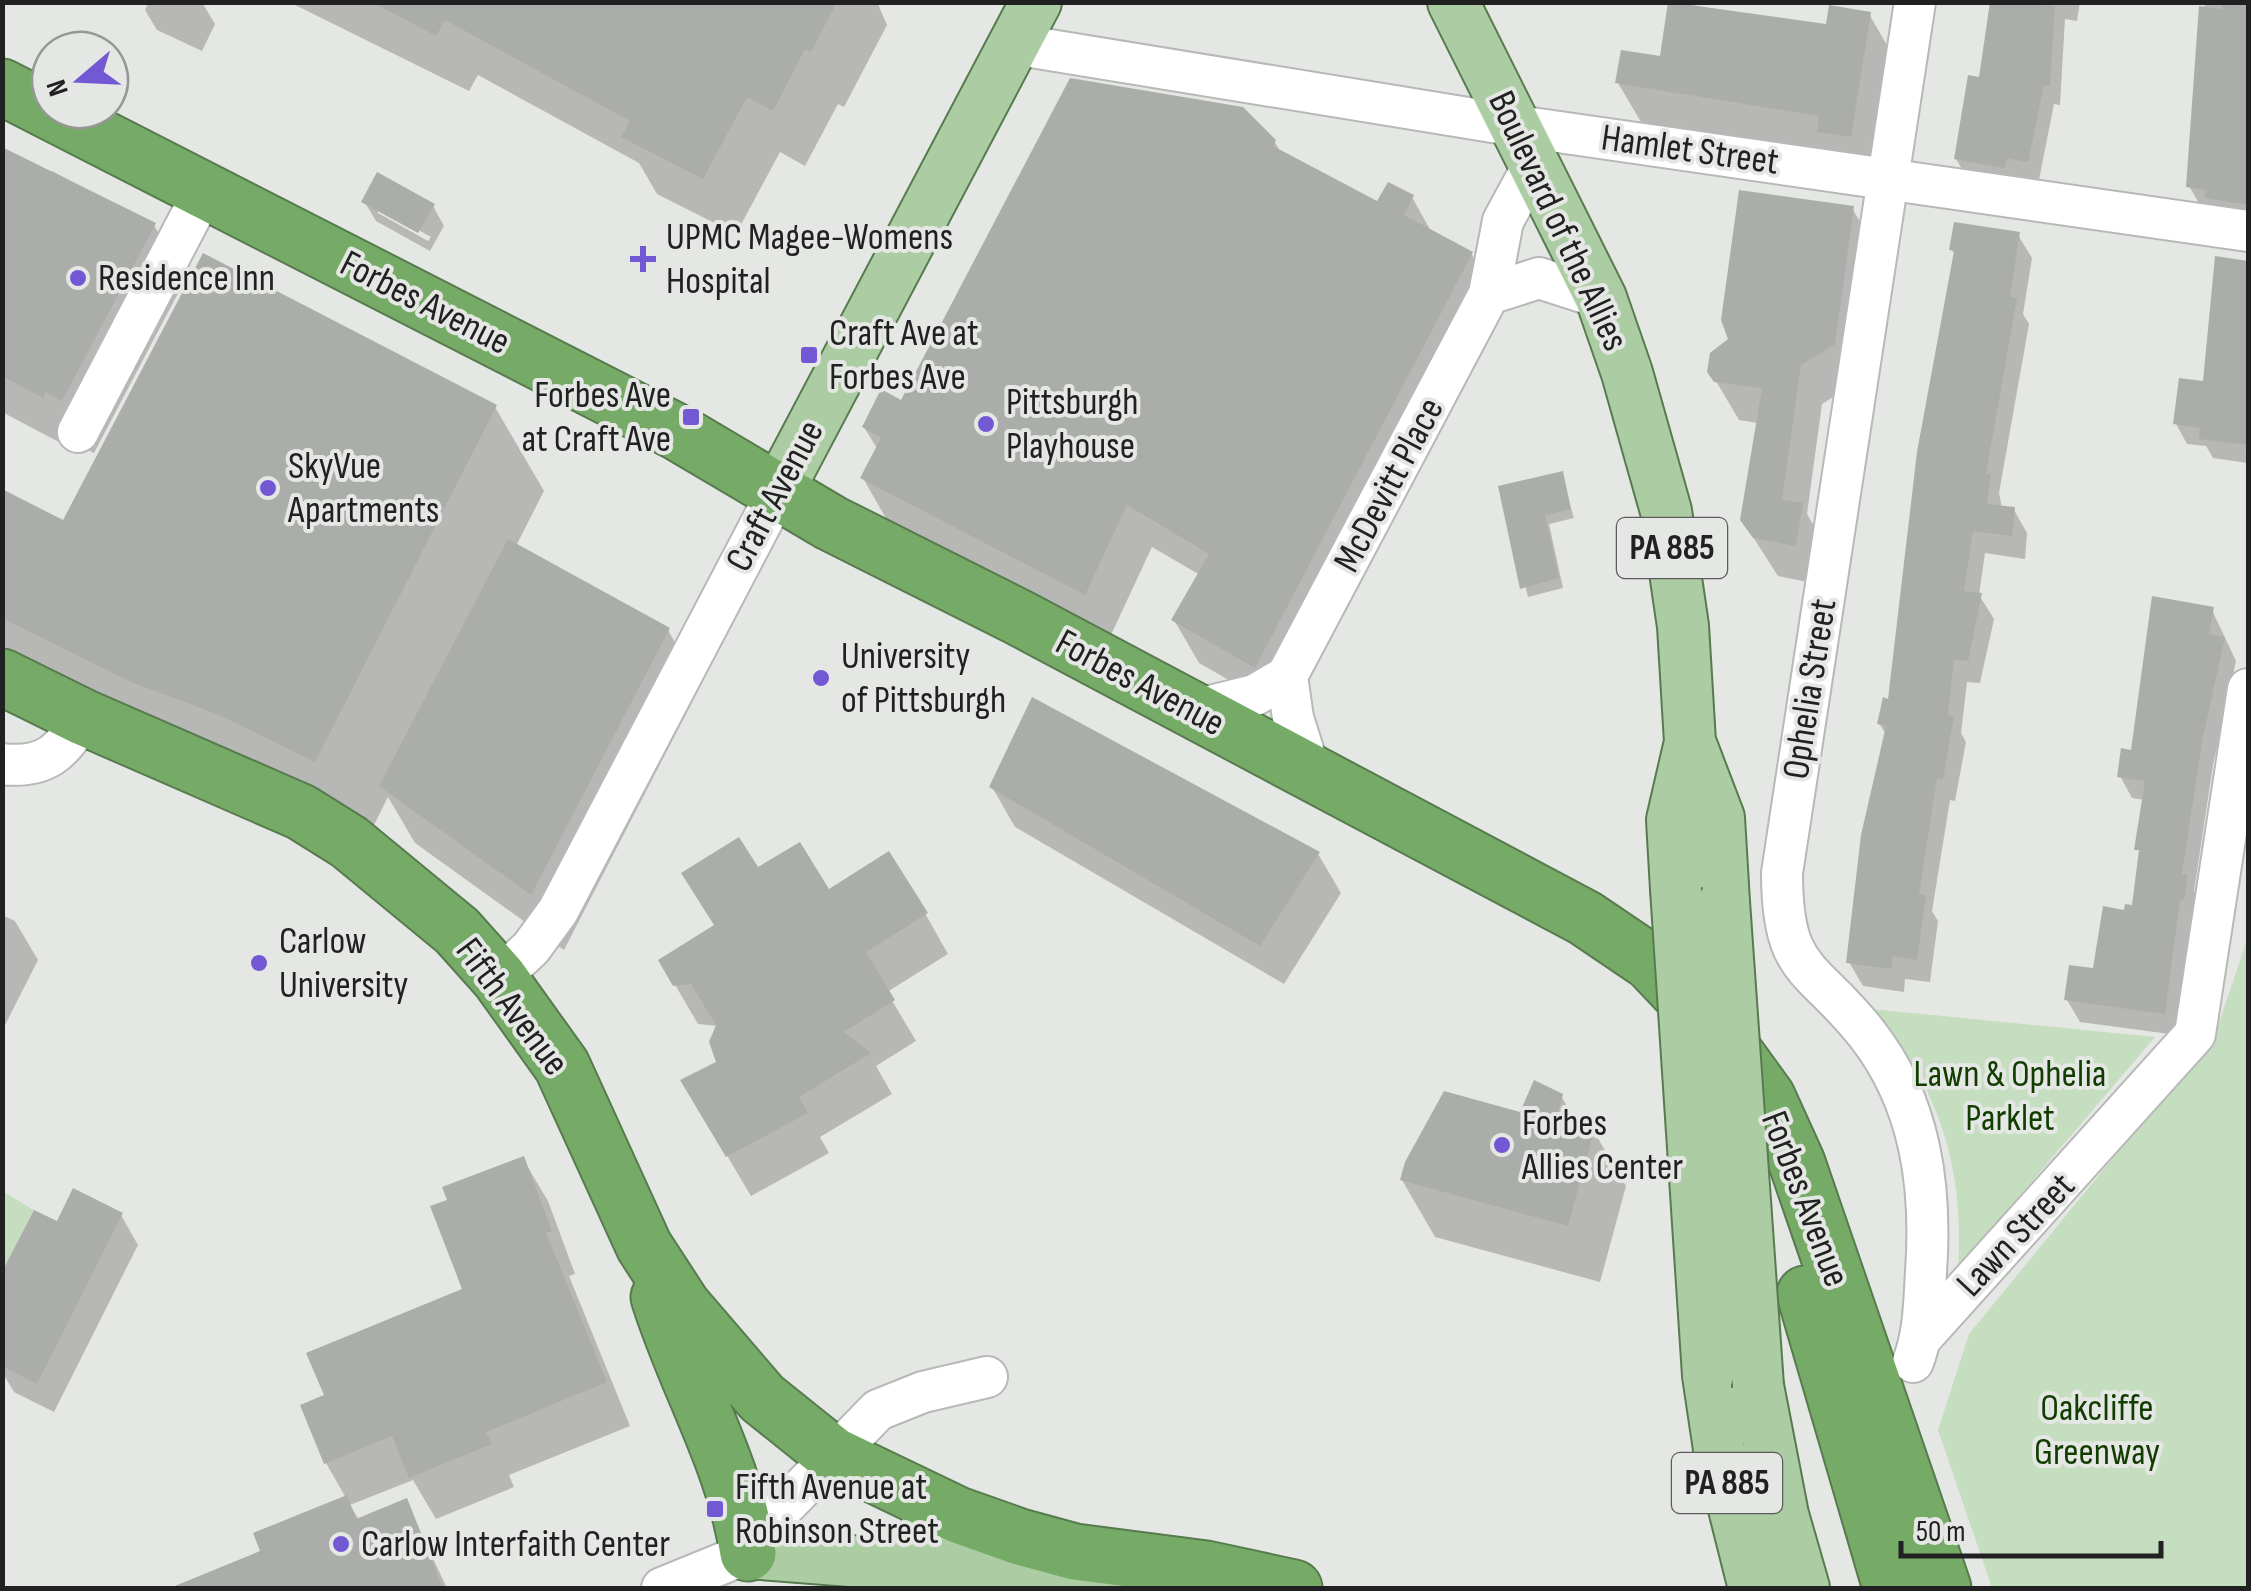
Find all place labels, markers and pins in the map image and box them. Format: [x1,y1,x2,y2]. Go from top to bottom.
place label: UPMC Magee-Womens Hospital [666,215,953,304]
marker: UPMC Magee-Womens Hospital [630,246,656,272]
place label: Residence Inn [98,256,275,301]
marker: Residence Inn [67,267,89,289]
place label: Craft Ave at Forbes Ave [829,311,979,400]
marker: Craft Ave at Forbes Ave [798,344,820,366]
place label: Forbes Ave at Craft Ave [521,373,671,462]
place label: Pittsburgh Playhouse [1006,380,1139,469]
marker: Forbes Ave at Craft Ave [680,406,702,428]
marker: Pittsburgh Playhouse [975,413,997,435]
place label: SkyVue Apartments [287,444,439,533]
marker: SkyVue Apartments [257,477,279,499]
place label: University of Pittsburgh [841,634,1006,723]
marker: University of Pittsburgh [810,667,832,689]
place label: Carlow University [279,919,409,1008]
marker: Carlow University [248,952,270,974]
place label: Forbes Allies Center [1521,1101,1683,1190]
marker: Forbes Allies Center [1491,1134,1513,1156]
place label: Fifth Avenue at Robinson Street [735,1465,939,1554]
marker: Fifth Avenue at Robinson Street [704,1498,726,1520]
place label: Carlow Interfaith Center [361,1522,670,1567]
marker: Carlow Interfaith Center [330,1533,352,1555]

